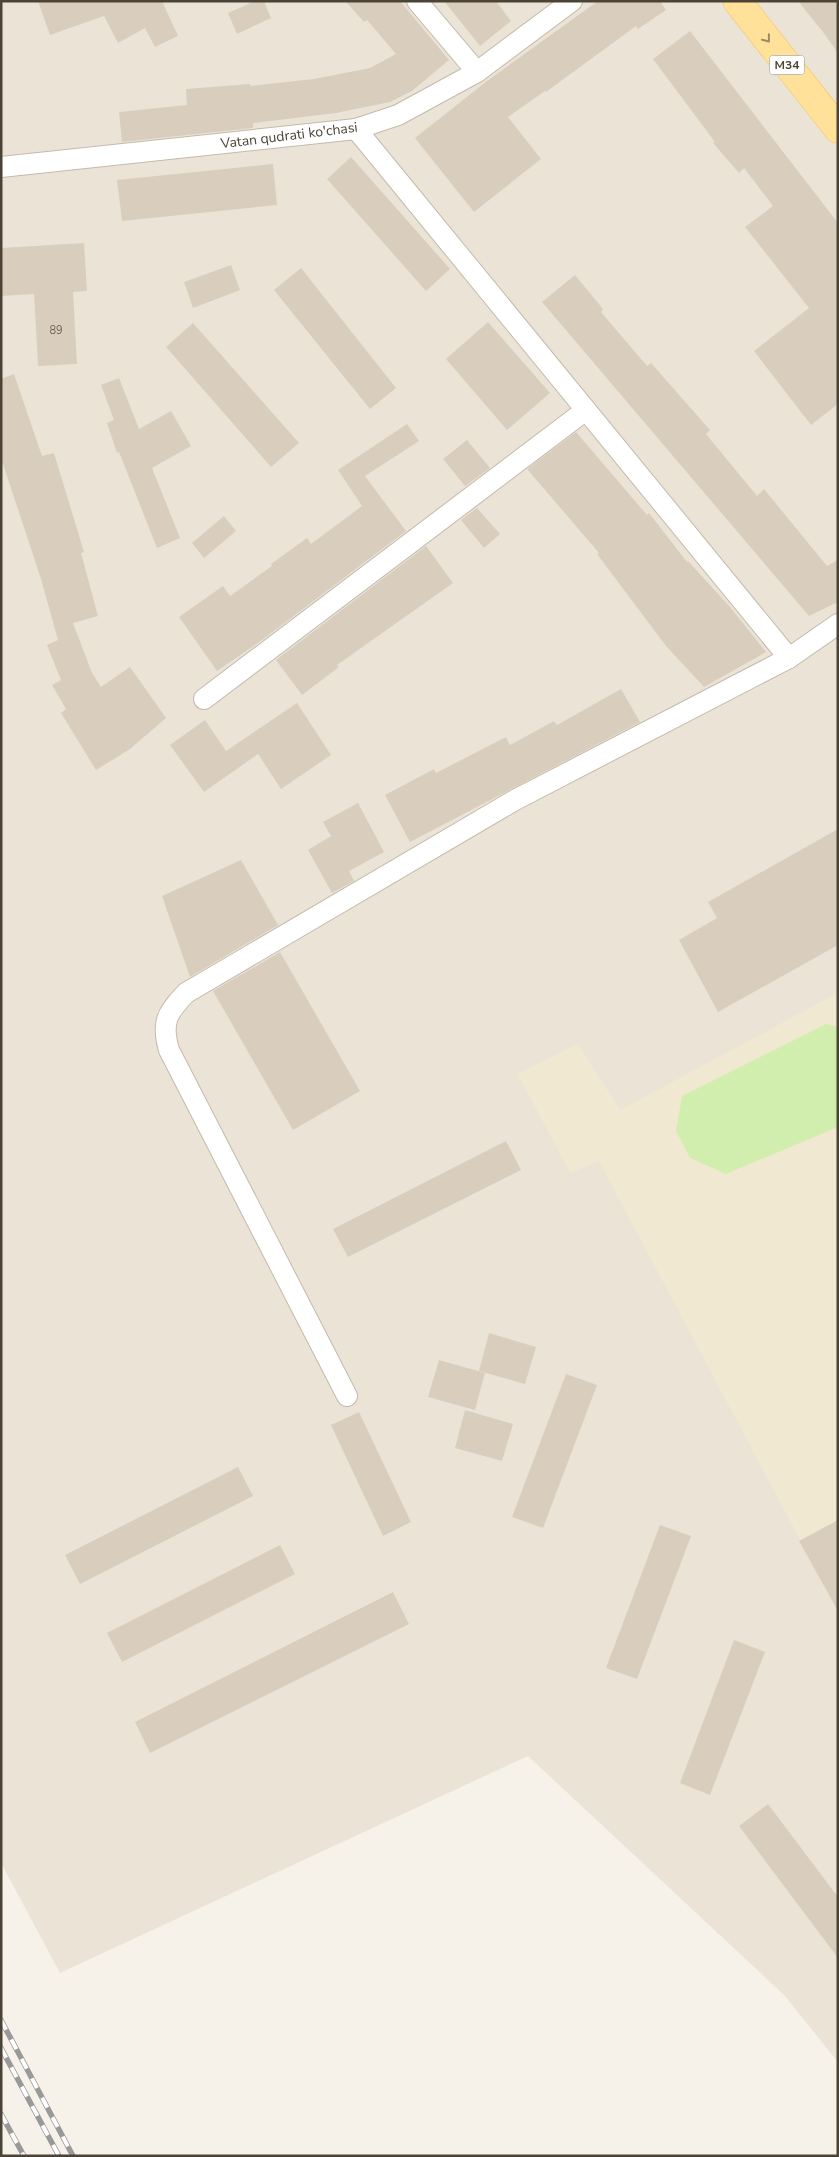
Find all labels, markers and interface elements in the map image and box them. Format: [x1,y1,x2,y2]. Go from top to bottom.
one-way arrow [762,34,771,43]
road number: M34 [770,56,804,74]
street label: Vatan qudrati ko'chasi [218,118,359,153]
house number: 89 [49,323,63,338]

